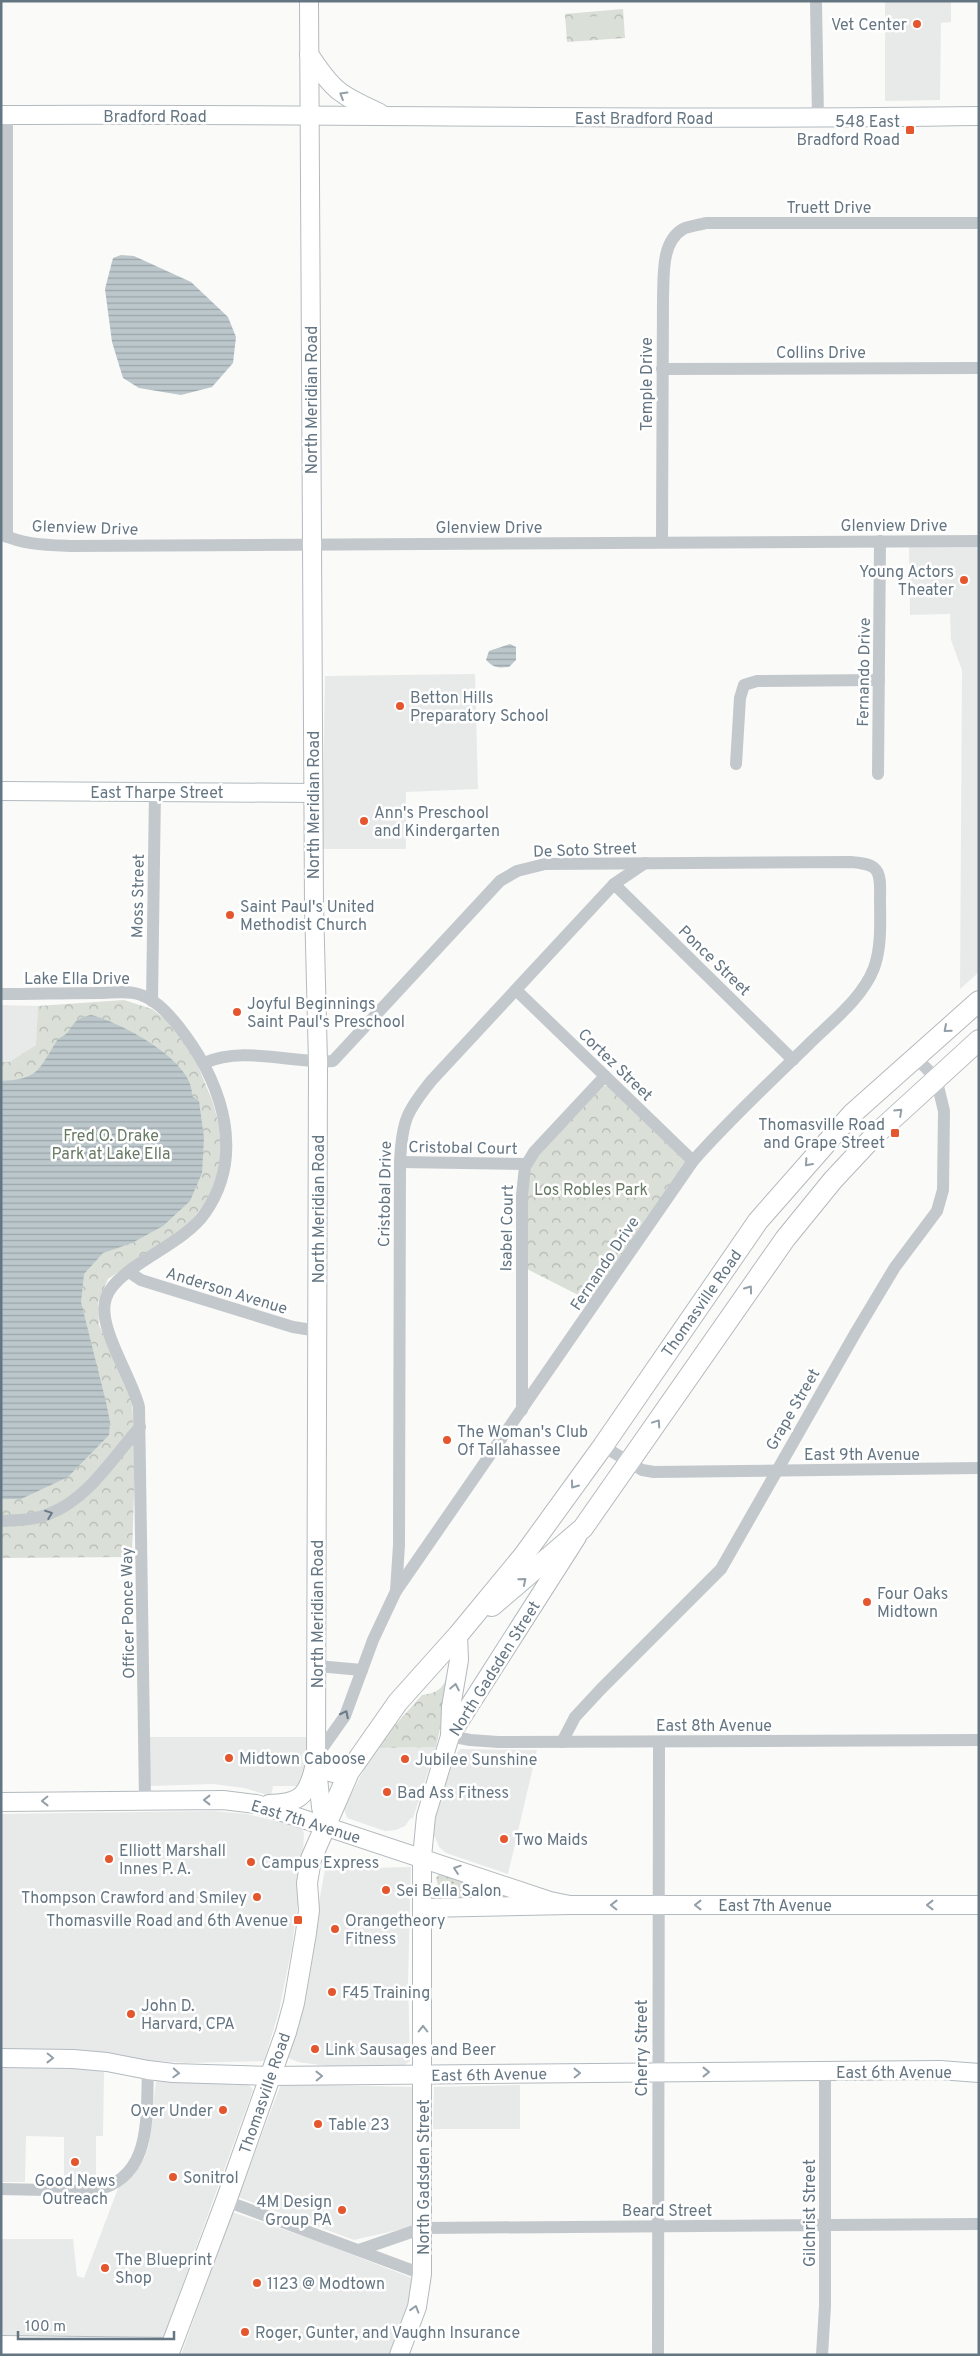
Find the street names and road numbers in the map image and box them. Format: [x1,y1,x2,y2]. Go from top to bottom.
street label: Bradford Road [103,108,207,128]
street label: East Bradford Road [575,110,713,130]
street label: Truett Drive [787,199,871,219]
street label: North Meridian Road [303,326,323,474]
street label: Temple Drive [638,337,658,431]
street label: Collins Drive [776,344,866,364]
street label: Glenview Drive [31,517,139,541]
street label: Glenview Drive [841,517,947,537]
street label: Glenview Drive [436,519,542,539]
street label: Fernando Drive [854,617,876,727]
street label: North Meridian Road [305,731,325,879]
street label: East Tharpe Street [90,784,224,804]
street label: De Soto Street [533,839,637,863]
street label: Moss Street [128,854,150,938]
street label: Ponce Street [673,922,754,1001]
street label: Lake Ella Drive [24,970,130,990]
street label: Cortez Street [573,1025,656,1106]
street label: North Meridian Road [310,1135,330,1283]
street label: Cristobal Court [408,1138,518,1160]
street label: Cristobal Drive [375,1141,397,1247]
street label: Isabel Court [497,1184,519,1272]
street label: Fernando Drive [567,1213,644,1315]
street label: Thomasville Road [658,1246,747,1362]
street label: Anderson Avenue [163,1264,289,1320]
street label: Grape Street [762,1365,825,1455]
street label: East 9th Avenue [804,1446,920,1466]
street label: North Meridian Road [309,1540,329,1688]
street label: Officer Ponce Way [118,1547,140,1679]
street label: North Gadsden Street [446,1598,545,1740]
street label: East 8th Avenue [656,1717,772,1737]
street label: East 7th Avenue [248,1797,363,1849]
street label: East 7th Avenue [718,1897,832,1917]
street label: Cherry Street [633,1999,653,2097]
street label: Thomasville Road [236,2030,296,2157]
street label: East 6th Avenue [836,2064,952,2084]
street label: East 6th Avenue [431,2065,547,2087]
street label: North Gadsden Street [415,2099,435,2255]
street label: Gilchrist Street [801,2159,821,2267]
street label: Beard Street [622,2202,712,2222]

